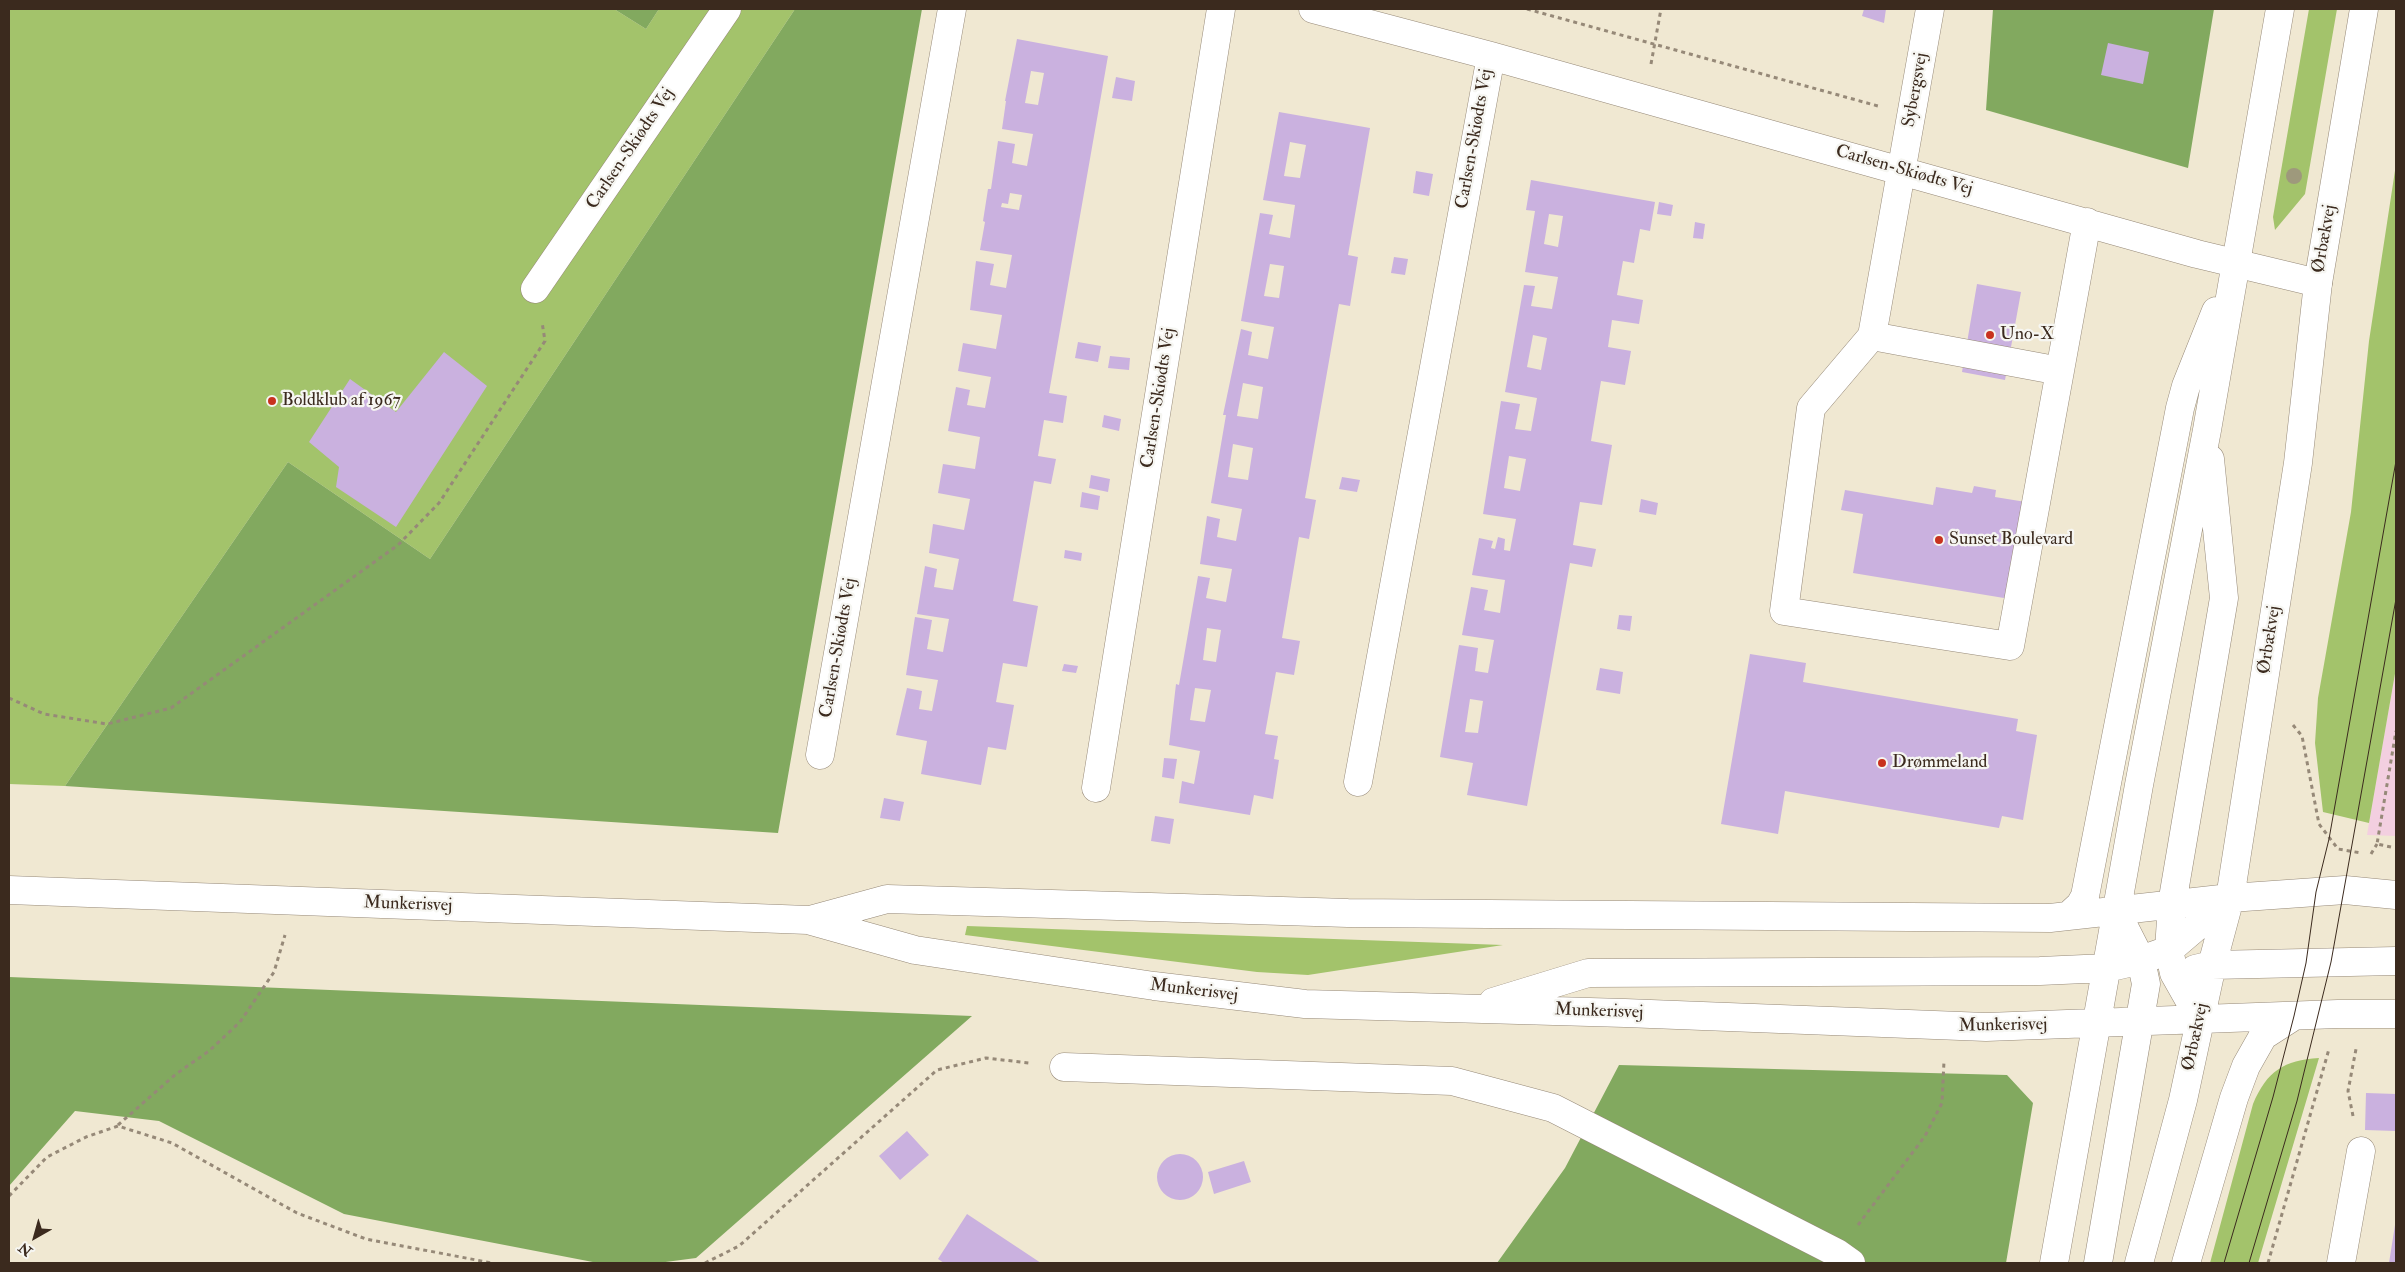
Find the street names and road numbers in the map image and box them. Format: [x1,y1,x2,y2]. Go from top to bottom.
street label: Sybergsvej [1899,51,1933,129]
street label: Carlsen-Skiødts Vej [1452,67,1498,211]
street label: Carlsen-Skiødts Vej [582,84,680,214]
street label: Carlsen-Skiødts Vej [1833,141,1975,201]
street label: Ørbækvej [2308,203,2342,275]
street label: Carlsen-Skiødts Vej [1137,326,1181,470]
street label: Carlsen-Skiødts Vej [816,576,862,720]
street label: Ørbækvej [2254,604,2286,676]
street label: Munkerisvej [363,893,453,917]
street label: Munkerisvej [1149,975,1239,1007]
street label: Munkerisvej [1554,1000,1644,1024]
street label: Ørbækvej [2178,1001,2214,1073]
street label: Munkerisvej [1959,1014,2047,1038]

